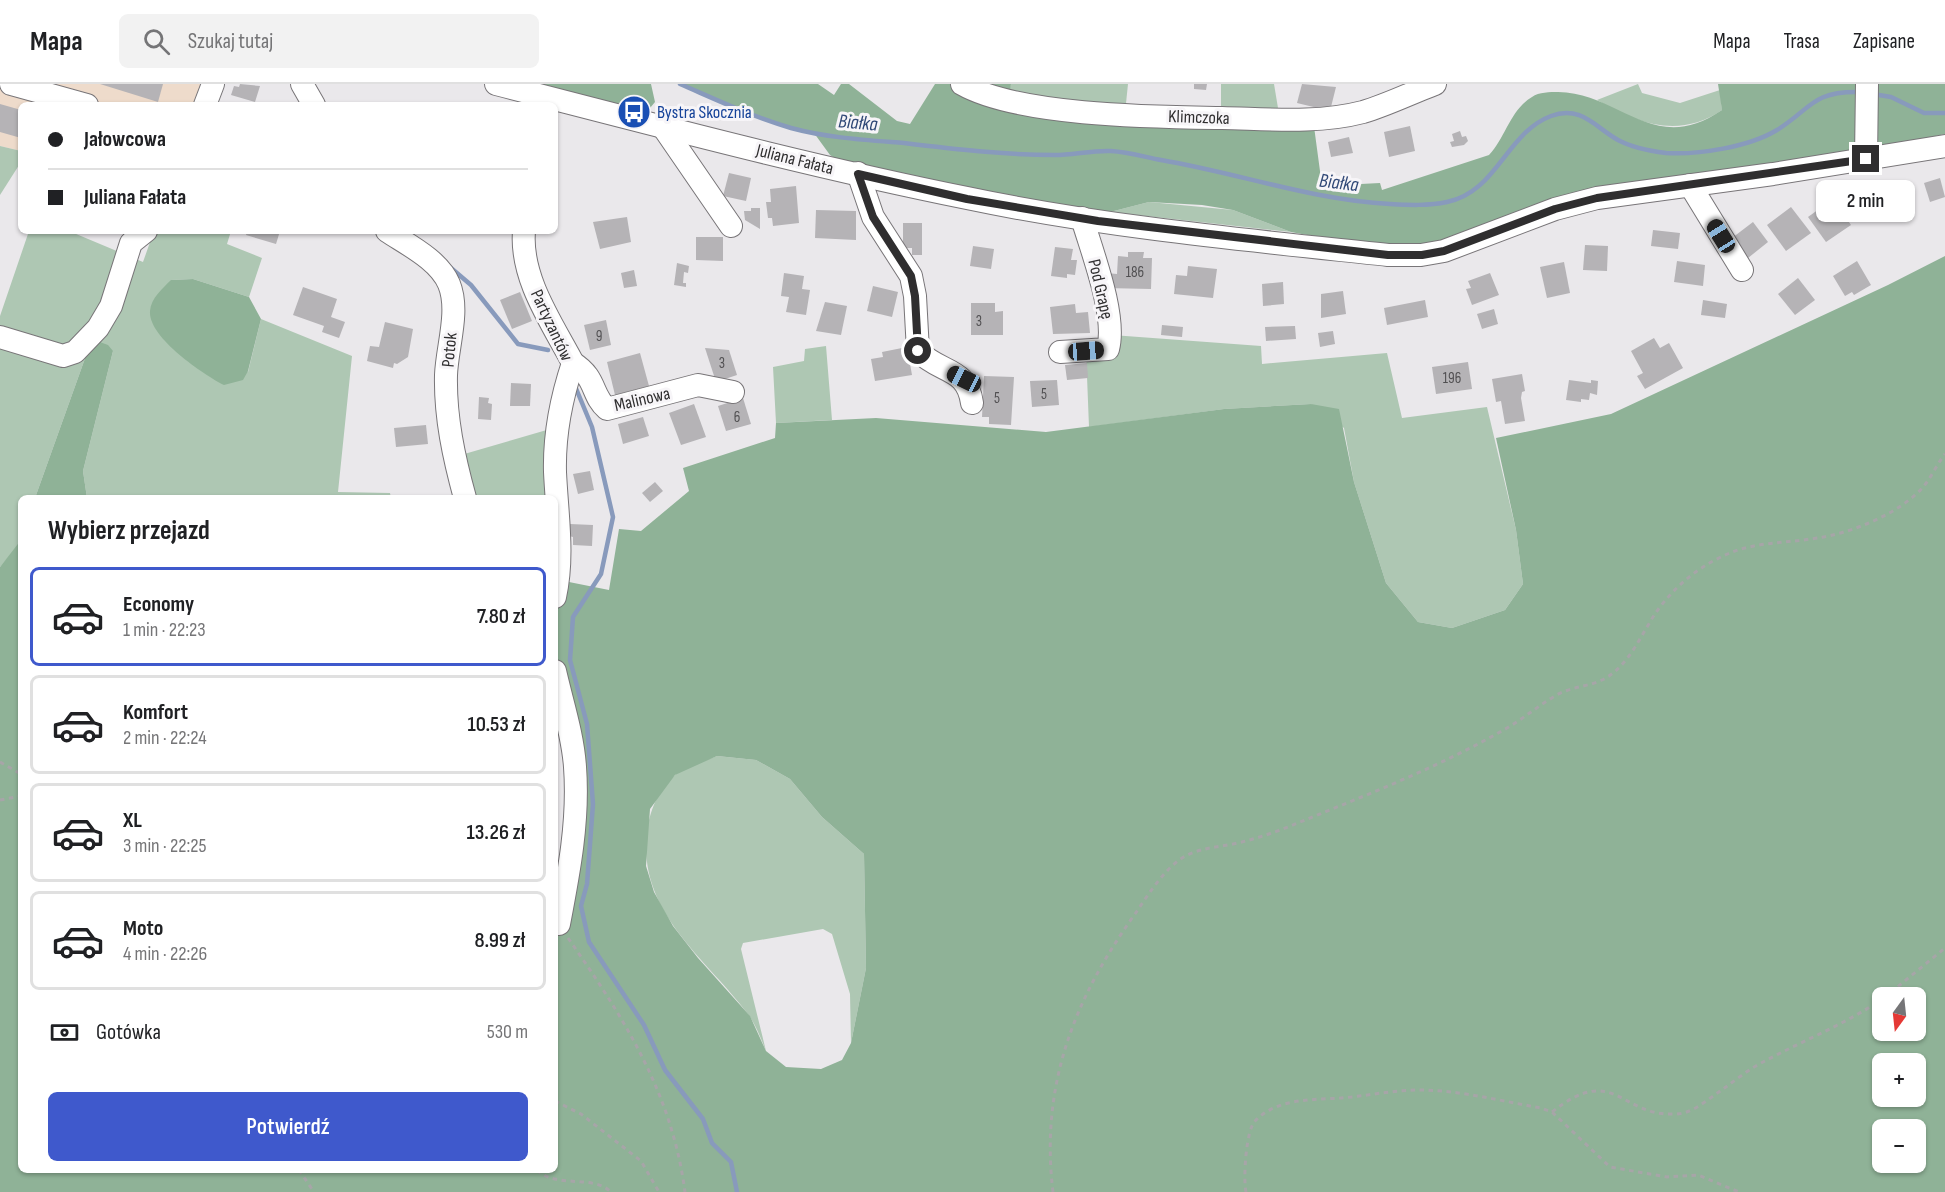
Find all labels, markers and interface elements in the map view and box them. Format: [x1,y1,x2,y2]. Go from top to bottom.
search box [119,14,539,68]
text: Mapa [30,25,83,58]
icon: search [140,25,173,58]
text: Szukaj tutaj [188,28,273,55]
text: Mapa [1713,29,1751,54]
text: Trasa [1784,29,1820,54]
text: Zapisane [1853,29,1915,54]
bus stop icon: Bystra Skocznia [616,94,652,130]
place label: Bystra Skocznia [657,102,752,123]
street label: Klimczoka [1168,106,1230,129]
water label: Białka [837,109,879,137]
text: Jałowcowa [84,126,166,153]
street label: Juliana Fałata [753,140,836,179]
route end [1852,145,1879,172]
water label: Białka [1318,169,1360,197]
callout: 2 min [1816,180,1916,222]
text: Juliana Fałata [84,184,186,211]
text: 2 min [1847,189,1884,213]
car [1704,216,1738,256]
street label: Pod Grapę [1083,257,1118,321]
house number: 186 [1126,263,1144,282]
street label: Partyzantów [526,286,577,364]
house number: 3 [976,312,982,331]
house number: 9 [596,327,602,346]
street label: Potok [438,332,461,368]
route start [904,337,931,364]
car [1067,341,1105,361]
house number: 3 [719,354,725,373]
car [944,363,984,395]
house number: 196 [1443,369,1461,388]
street label: Malinowa [612,383,672,416]
house number: 5 [1041,385,1047,404]
house number: 5 [994,389,1000,408]
house number: 6 [734,408,740,427]
text: Wybierz przejazd [48,515,210,547]
icon: car [51,590,105,644]
text: Economy [123,591,194,618]
text: 7.80 zł [477,603,525,630]
text: 1 min · 22:23 [123,618,206,642]
icon: car [51,698,105,752]
text: Komfort [123,699,188,726]
text: 10.53 zł [468,711,525,738]
text: 2 min · 22:24 [123,726,207,750]
icon: car [51,806,105,860]
text: XL [123,807,142,834]
text: 13.26 zł [466,819,525,846]
text: 3 min · 22:25 [123,834,207,858]
icon: car [51,914,105,968]
text: Moto [123,915,163,942]
text: 8.99 zł [474,927,525,954]
text: 4 min · 22:26 [123,942,207,966]
north arrow [1872,987,1926,1041]
map controls [1872,987,1926,1173]
icon: cash [48,1016,81,1049]
text: Gotówka [96,1019,161,1046]
text: 530 m [487,1020,528,1044]
button: + [1872,1053,1926,1107]
button: Potwierdź [48,1092,528,1161]
button: − [1872,1119,1926,1173]

